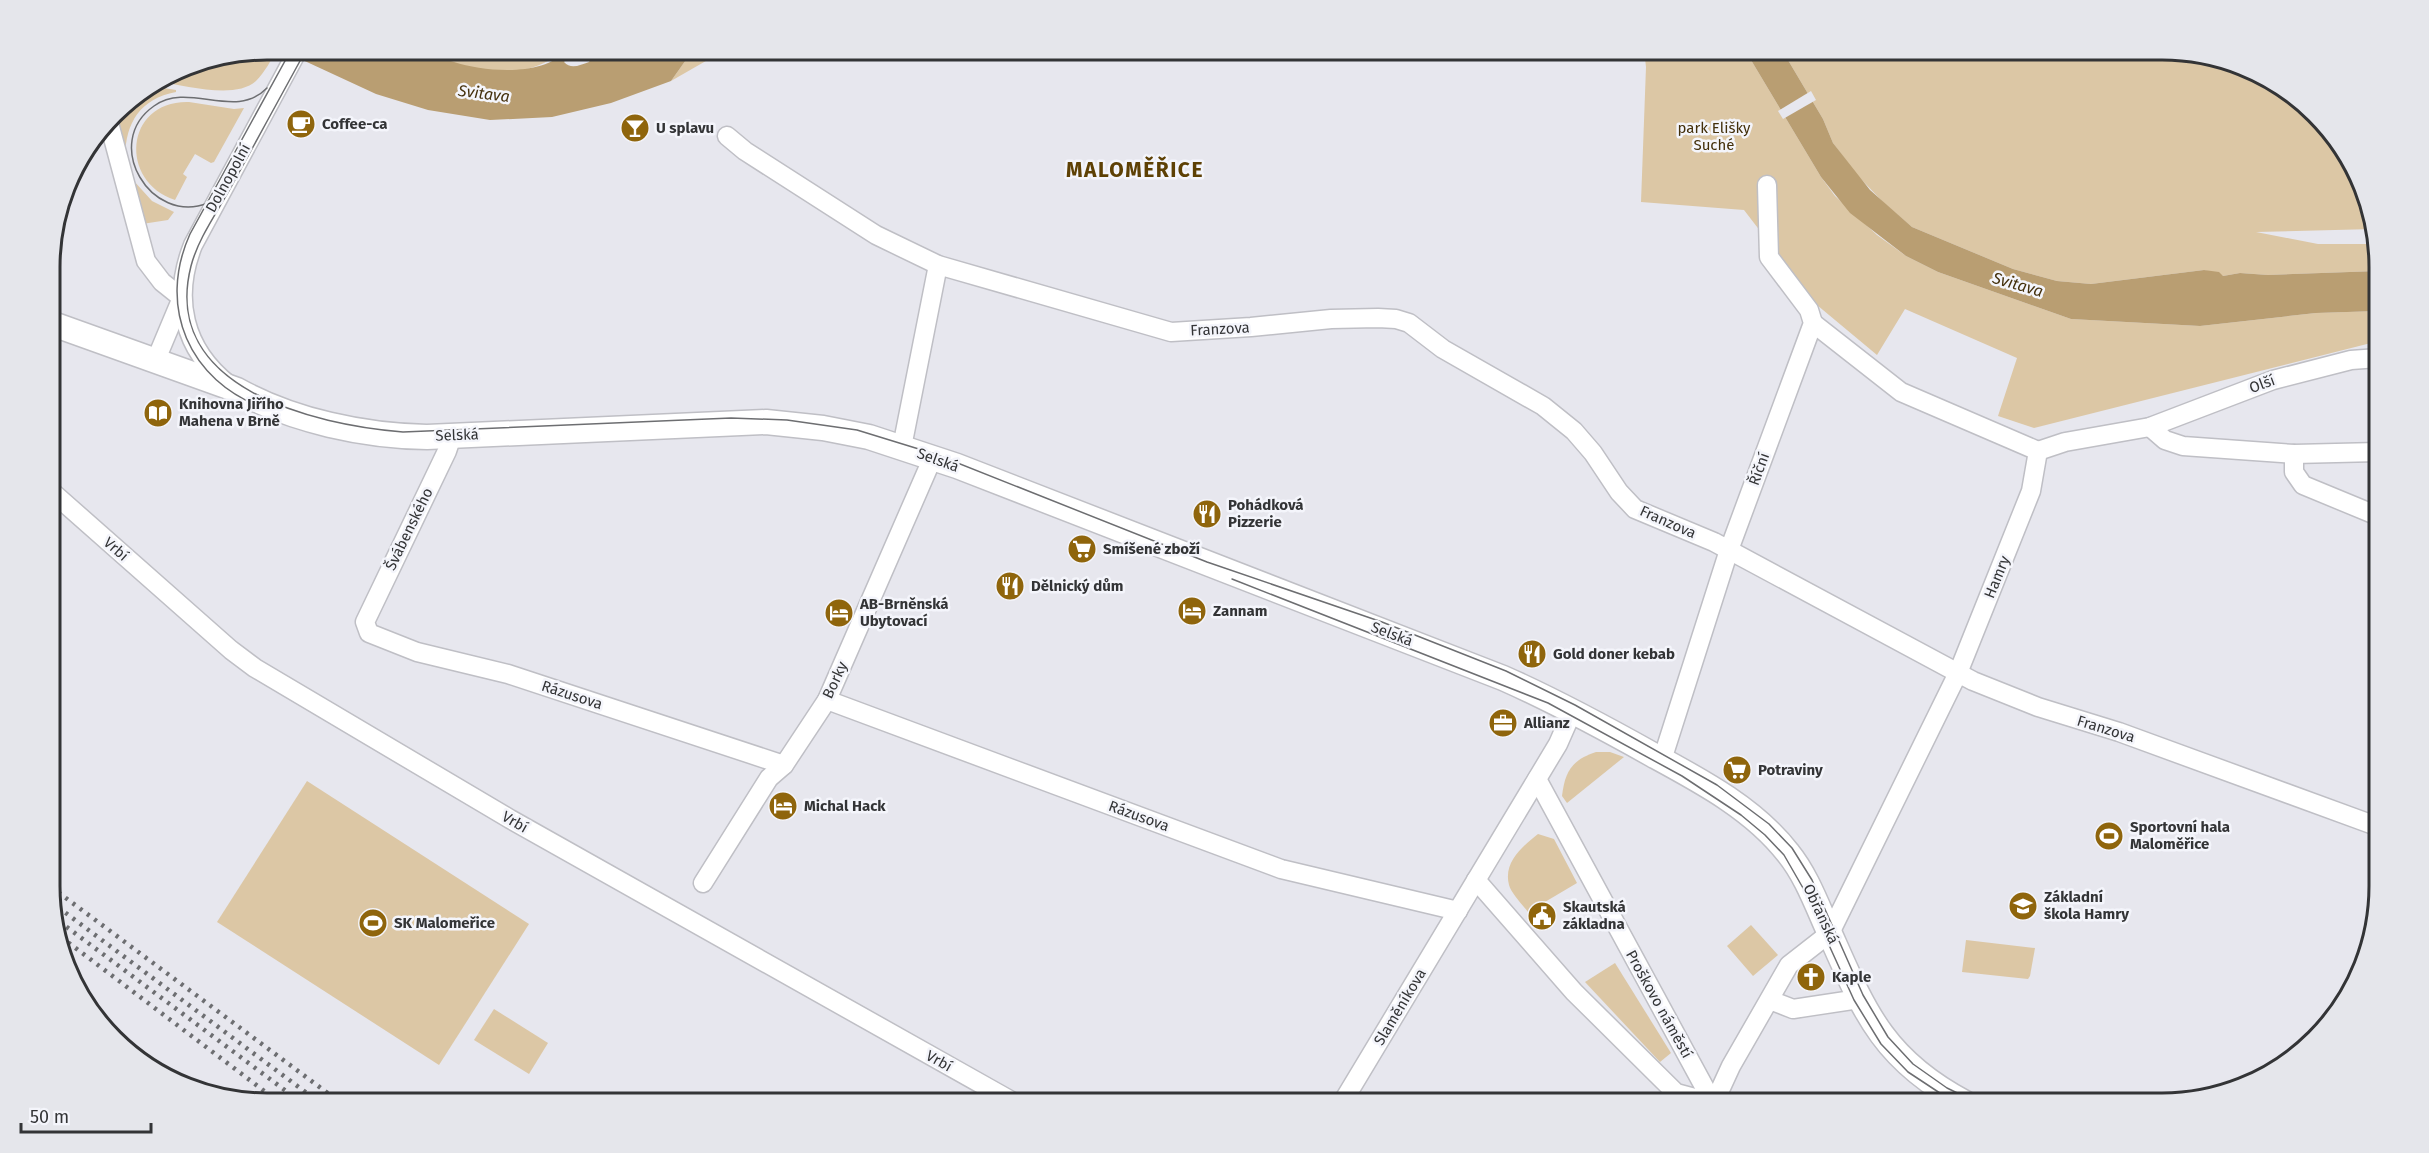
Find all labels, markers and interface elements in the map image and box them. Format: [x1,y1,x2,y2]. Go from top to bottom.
water label: Svitava [456,81,511,106]
cafe icon: Coffee-ca [285,108,317,140]
bar icon: U splavu [619,112,651,144]
place label: Coffee-ca [322,115,388,133]
place label: U splavu [656,119,714,137]
park label: park Elišky Suché [1678,119,1751,154]
street label: Dolnopolní [202,141,254,215]
district label: MALOMĚŘICE [1066,156,1204,183]
water label: Svitava [1989,268,2045,301]
street label: Franzova [1190,318,1250,340]
street label: Olší [2247,371,2277,397]
place label: Knihovna Jiřího Mahena v Brně [179,395,284,430]
library icon: Knihovna Jiřího Mahena v Brně [142,397,174,429]
street label: Selská [435,425,479,445]
street label: Selská [915,444,961,476]
street label: Říční [1745,450,1773,488]
street label: Švábenského [381,485,437,573]
place label: Pohádková Pizzerie [1228,496,1304,531]
restaurant icon: Pohádková Pizzerie [1191,498,1223,530]
street label: Franzova [1637,502,1699,542]
street label: Vrbí [100,533,132,565]
supermarket icon: Smíšené zboží [1066,533,1098,565]
place label: Smíšené zboží [1103,540,1201,558]
street label: Hamry [1980,552,2014,601]
restaurant icon: Dělnický dům [994,570,1026,602]
place label: Dělnický dům [1031,577,1123,595]
place label: AB-Brněnská Ubytovací [859,595,949,630]
hotel icon: Zannam [1176,595,1208,627]
hotel icon: AB-Brněnská Ubytovací [823,597,855,629]
place label: Zannam [1213,602,1267,620]
street label: Selská [1369,618,1415,650]
restaurant icon: Gold doner kebab [1516,638,1548,670]
place label: Gold doner kebab [1553,645,1675,663]
street label: Borky [819,658,852,701]
street label: Rázusova [539,677,605,713]
office icon: Allianz [1487,707,1519,739]
street label: Franzova [2075,712,2137,746]
place label: Allianz [1523,714,1570,732]
supermarket icon: Potraviny [1721,754,1753,786]
place label: Potraviny [1758,761,1823,779]
hotel icon: Michal Hack [767,790,799,822]
place label: Michal Hack [804,797,886,815]
street label: Rázusova [1106,797,1172,835]
street label: Vrbí [499,807,531,837]
place label: Sportovní hala Maloměřice [2130,818,2230,853]
sports icon: Sportovní hala Maloměřice [2093,820,2125,852]
street label: Obřanská [1799,881,1843,947]
place label: Základní škola Hamry [2044,888,2129,923]
school or university icon: Základní škola Hamry [2007,890,2039,922]
place label: Skautská základna [1563,898,1626,933]
public building icon: Skautská základna [1526,900,1558,932]
sports icon: SK Malomeřice [357,907,389,939]
place label: SK Malomeřice [394,914,495,932]
street label: Proškovo náměstí [1622,947,1696,1061]
church icon: Kaple [1795,961,1827,993]
street label: Slaměníkova [1370,965,1430,1049]
place label: Kaple [1832,968,1871,986]
street label: Vrbí [923,1047,955,1075]
scale bar [21,1096,152,1134]
text: 50 m [30,1106,69,1128]

